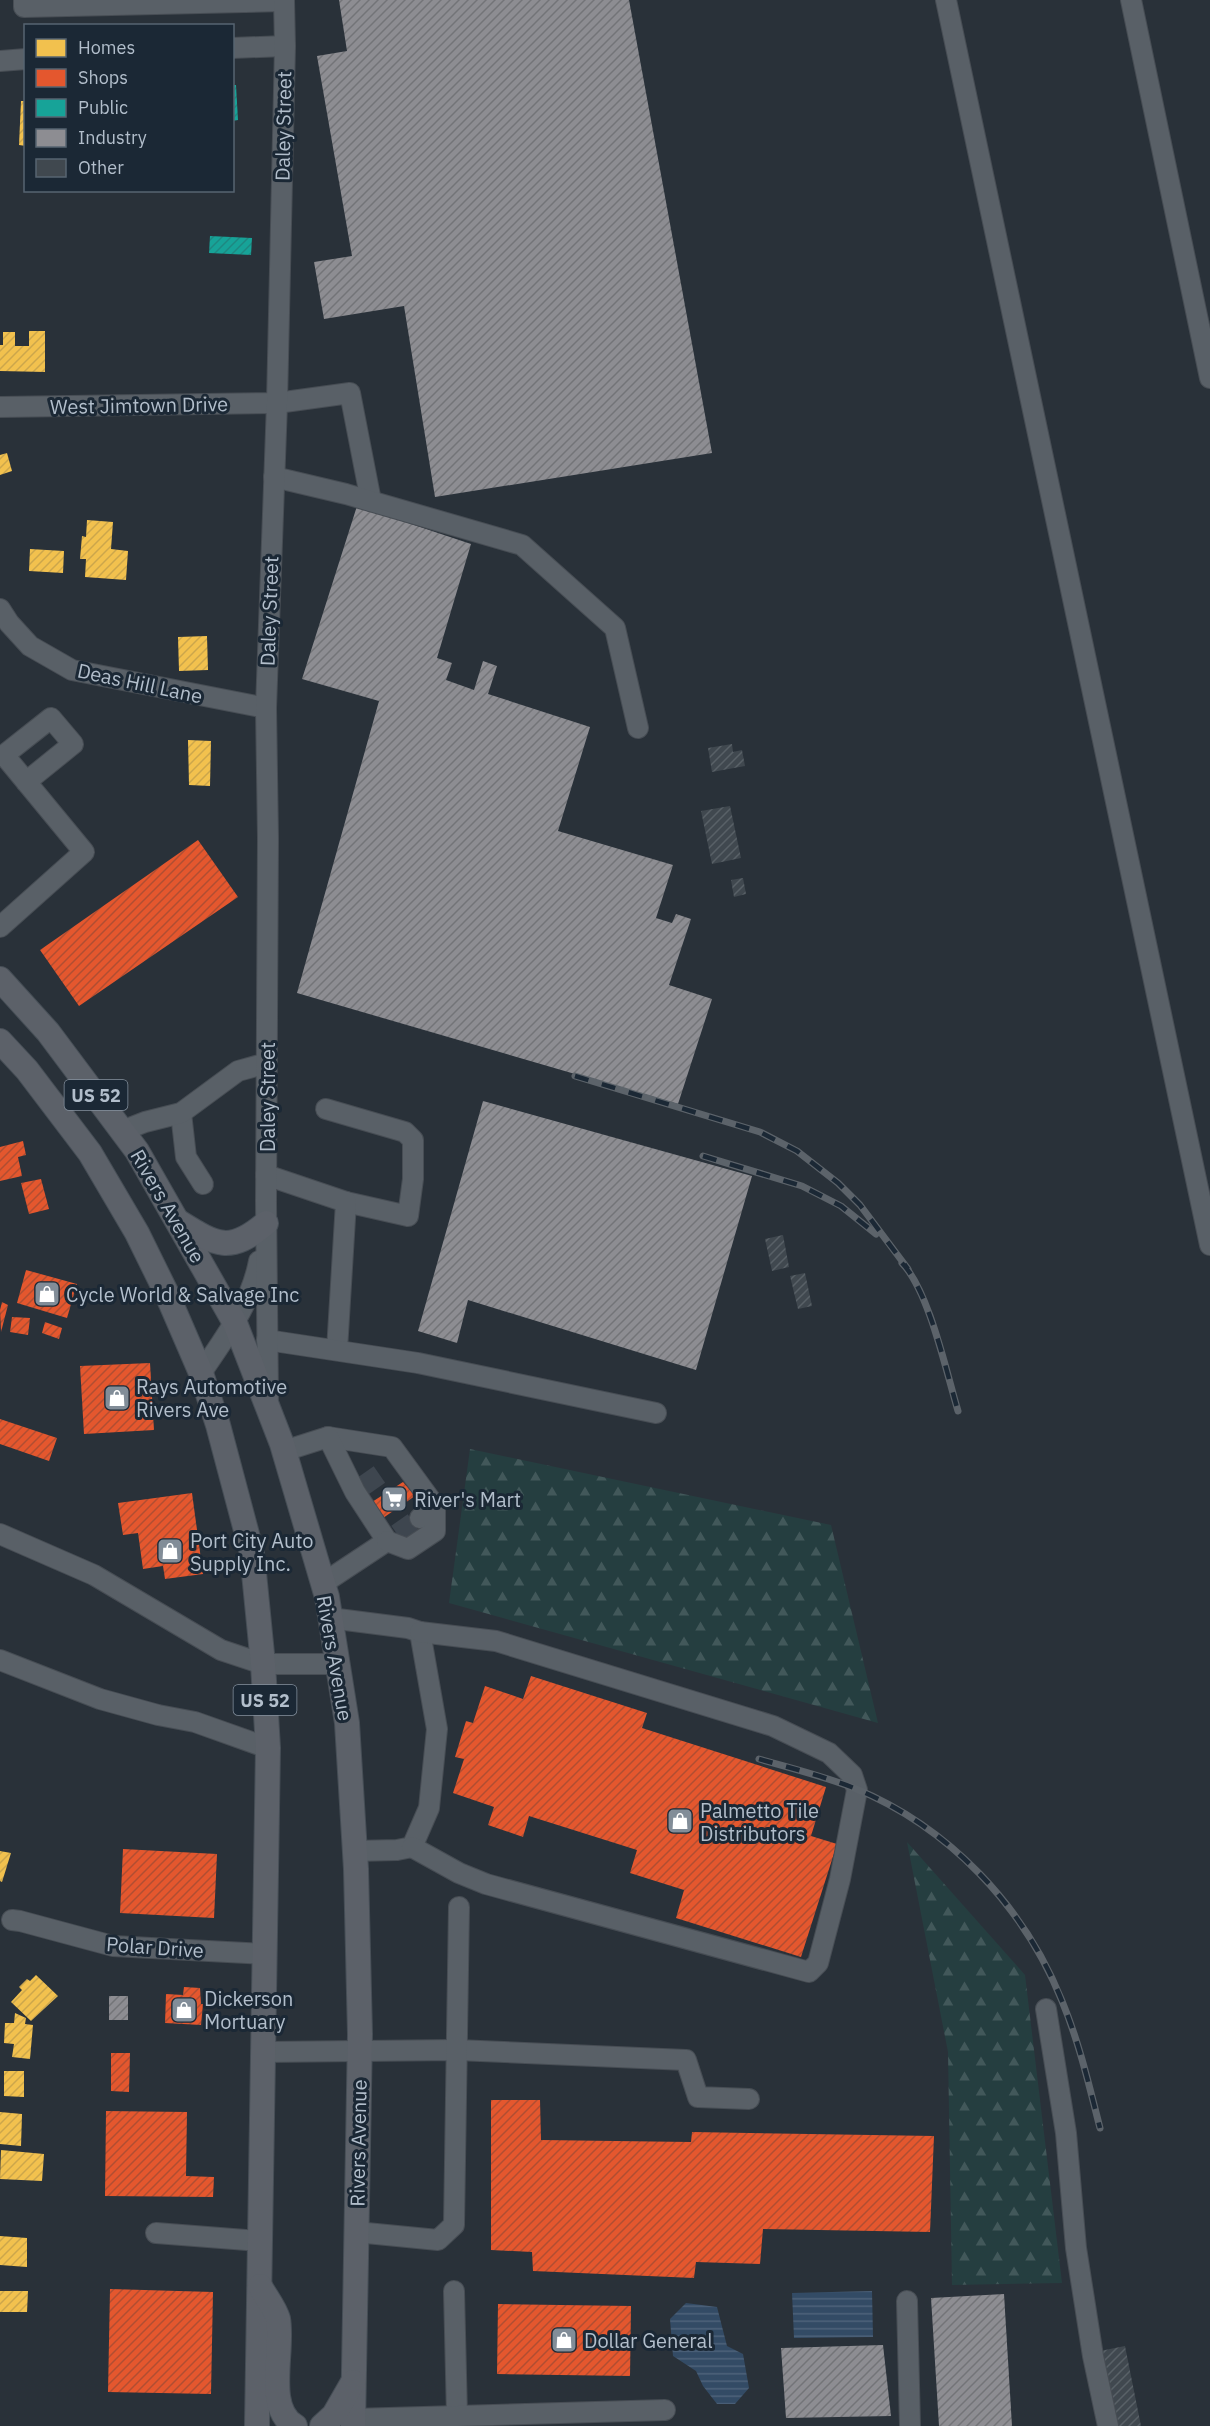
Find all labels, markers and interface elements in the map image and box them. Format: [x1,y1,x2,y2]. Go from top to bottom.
legend [24,24,234,192]
text: Homes [78,36,135,59]
text: Shops [78,66,128,89]
street label: Daley Street [269,71,297,181]
text: Public [78,96,128,119]
text: Industry [78,126,147,149]
text: Other [78,156,124,179]
street label: West Jimtown Drive [50,390,228,420]
street label: Daley Street [254,556,284,666]
street label: Deas Hill Lane [75,657,205,709]
street label: Daley Street [254,1042,281,1152]
road number: US 52 [64,1080,128,1110]
street label: Rivers Avenue [125,1144,211,1268]
shop icon: Cycle World & Salvage Inc [32,1279,62,1309]
place label: Cycle World & Salvage Inc [66,1281,299,1308]
place label: Rays Automotive Rivers Ave [136,1373,287,1423]
shop icon: Rays Automotive Rivers Ave [102,1383,132,1413]
supermarket icon: River's Mart [379,1484,409,1514]
place label: River's Mart [414,1486,521,1513]
place label: Port City Auto Supply Inc. [190,1527,314,1577]
shop icon: Port City Auto Supply Inc. [155,1536,185,1566]
street label: Rivers Avenue [311,1593,359,1723]
road number: US 52 [234,1685,296,1715]
place label: Palmetto Tile Distributors [700,1797,819,1847]
shop icon: Palmetto Tile Distributors [665,1806,695,1836]
street label: Polar Drive [105,1930,205,1964]
place label: Dickerson Mortuary [204,1985,293,2035]
shop icon: Dickerson Mortuary [169,1995,199,2025]
street label: Rivers Avenue [343,2079,373,2207]
shop icon: Dollar General [549,2325,579,2355]
place label: Dollar General [584,2327,713,2354]

